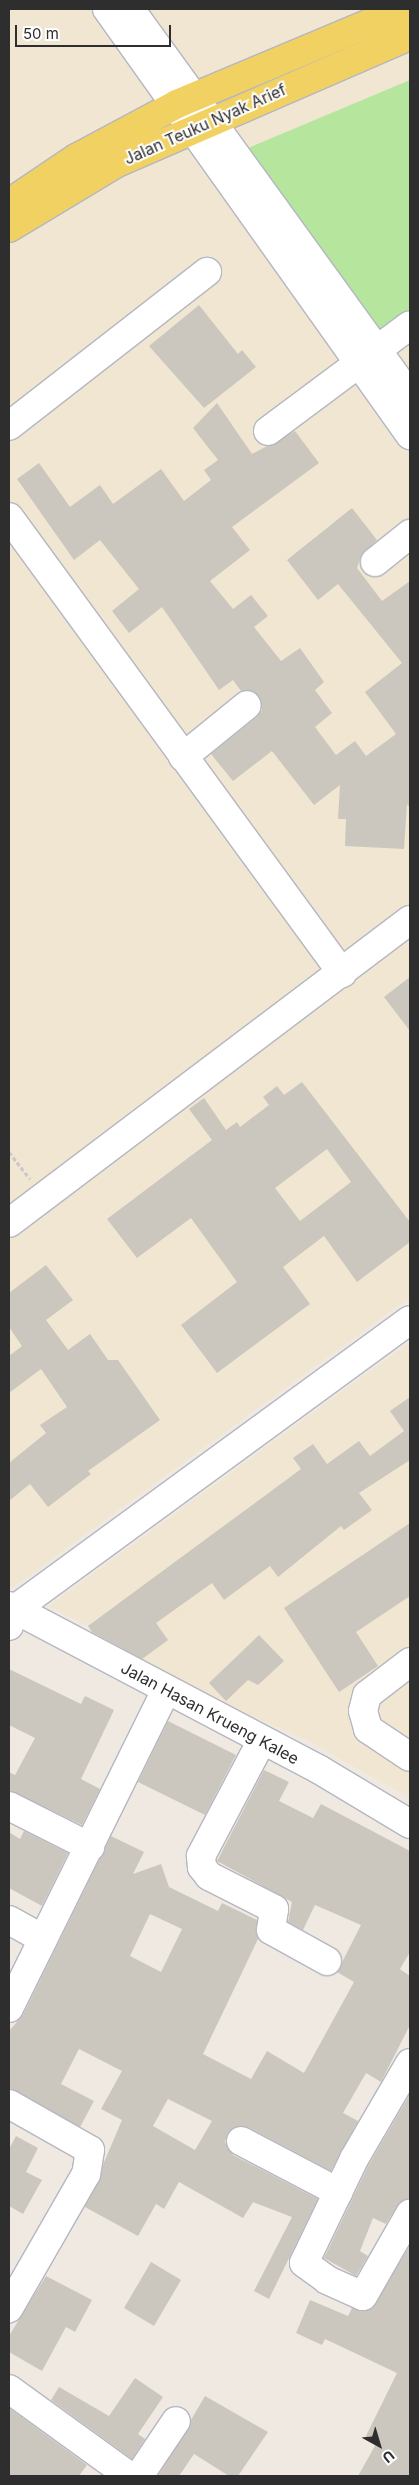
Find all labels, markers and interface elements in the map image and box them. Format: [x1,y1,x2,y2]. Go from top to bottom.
scale bar [18,15,174,47]
text: 50 m [23,24,59,43]
street label: Jalan Teuku Nyak Arief [121,80,289,168]
street label: Jalan Hasan Krueng Kalee [118,1658,302,1768]
north arrow [354,2420,404,2470]
text: U [379,2447,398,2467]

